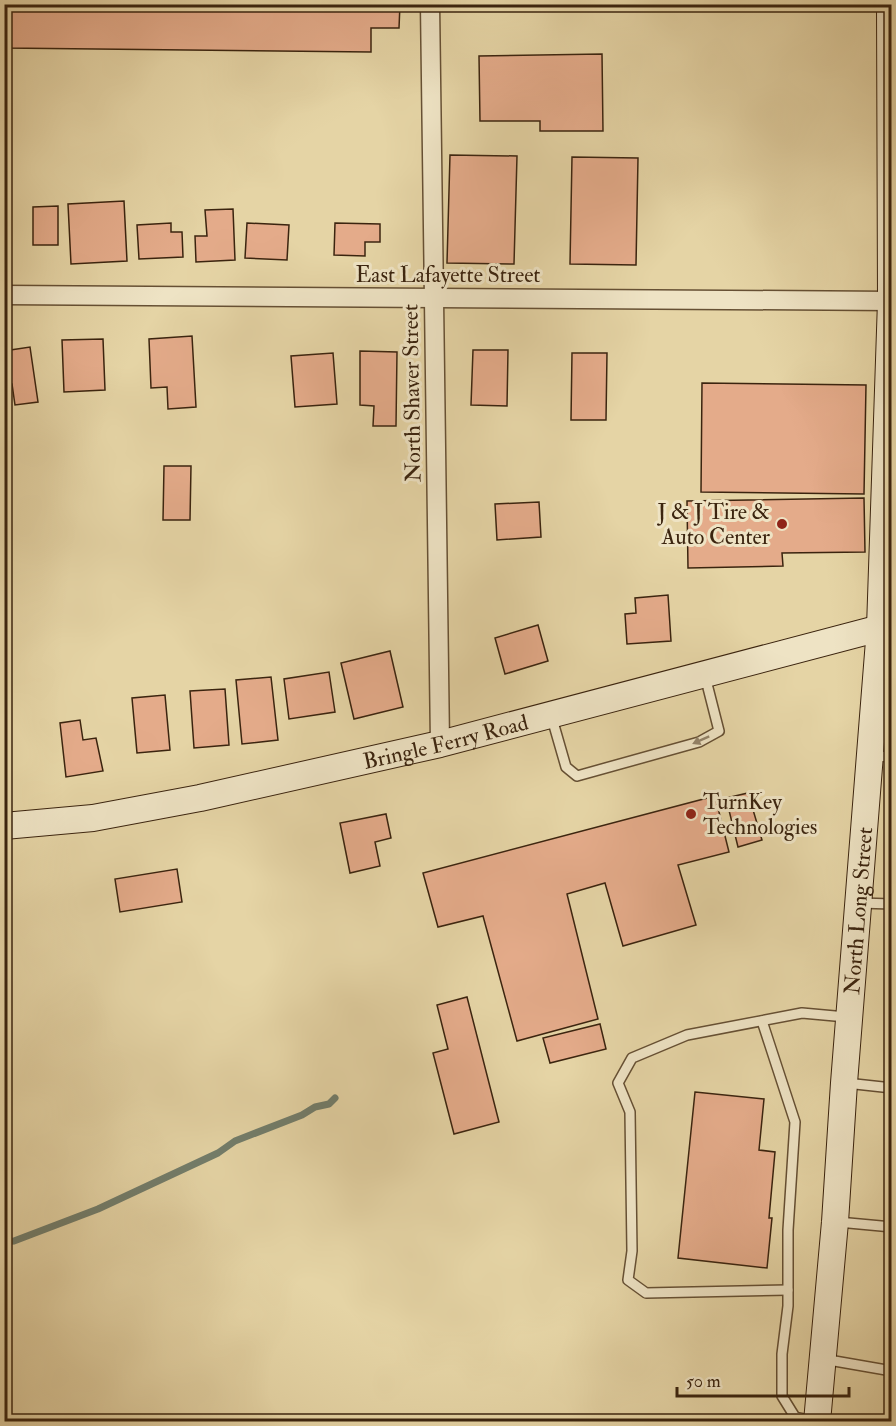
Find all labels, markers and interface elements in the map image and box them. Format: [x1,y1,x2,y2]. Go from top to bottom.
street label: East Lafayette Street [356,261,540,289]
street label: North Shaver Street [396,304,428,482]
place label: J & J Tire & Auto Center [656,498,771,551]
marker: J & J Tire & Auto Center [775,517,789,531]
street label: Bringle Ferry Road [360,708,531,776]
one-way arrow [691,735,709,745]
place label: TurnKey Technologies [703,788,817,841]
marker: TurnKey Technologies [684,807,698,821]
street label: North Long Street [838,826,879,995]
scale bar [677,1360,850,1398]
text: 50 m [686,1370,721,1393]

